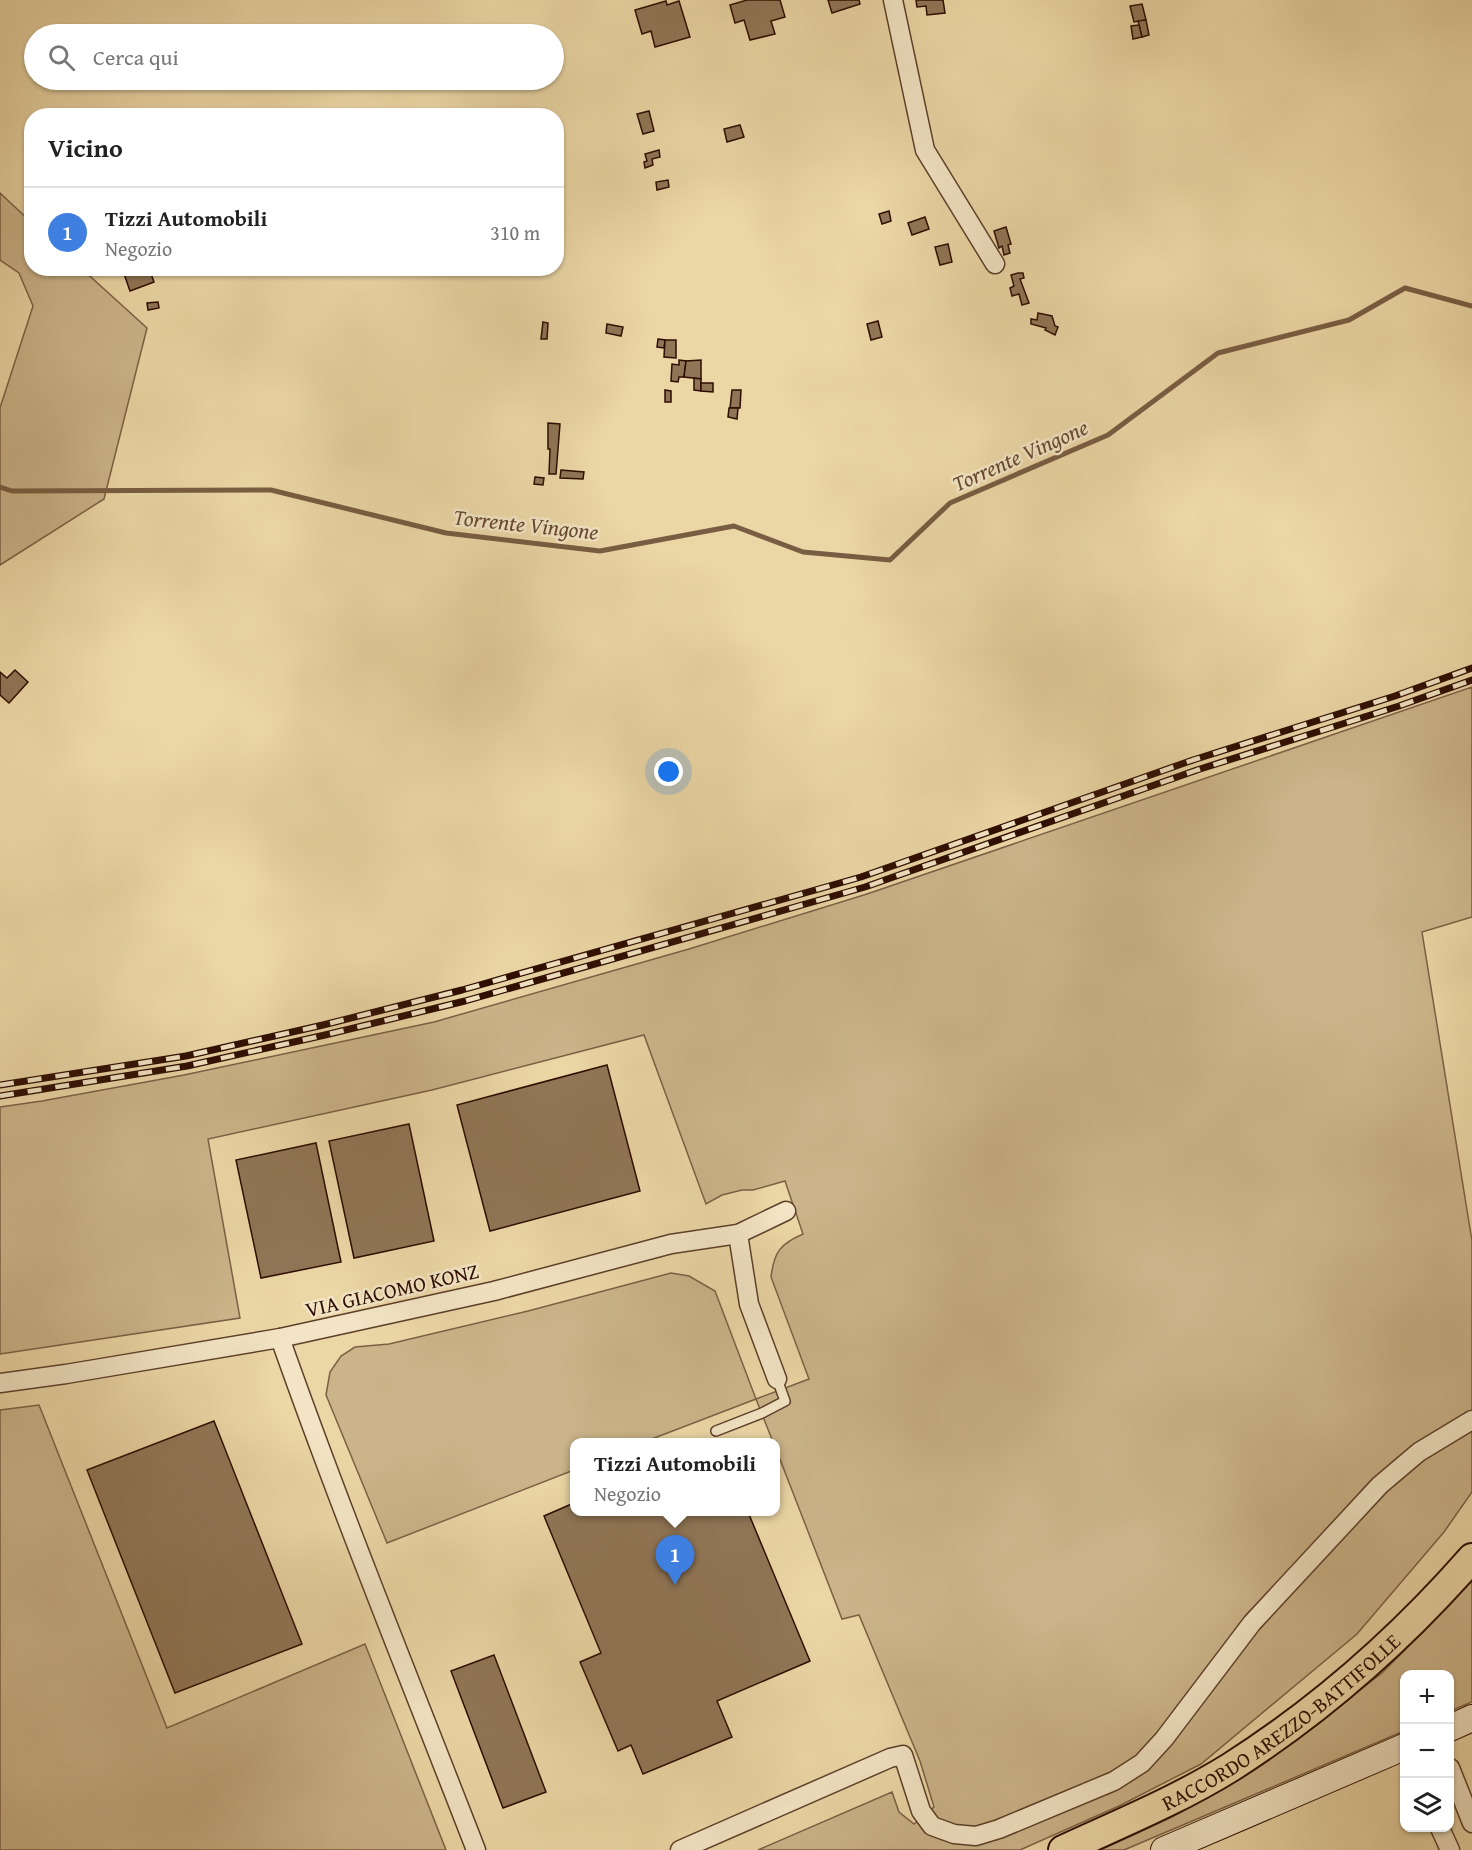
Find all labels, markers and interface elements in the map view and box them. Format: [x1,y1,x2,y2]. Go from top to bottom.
search box [24,24,564,90]
icon: search [45,41,78,74]
text: Cerca qui [93,41,179,73]
text: Vicino [48,128,123,167]
text: Tizzi Automobili [105,202,267,234]
text: 1 [62,218,73,247]
text: 310 m [490,218,540,247]
text: Negozio [105,234,172,263]
water label: Torrente Vingone [947,411,1093,499]
water label: Torrente Vingone [452,500,600,548]
your location [654,757,683,786]
street label: VIA GIACOMO KONZ [302,1255,482,1325]
popup [570,1438,780,1516]
text: Tizzi Automobili [594,1447,756,1479]
text: Negozio [594,1479,661,1508]
pin: 1 [656,1536,694,1585]
street label: RACCORDO AREZZO-BATTIFOLLE [1156,1626,1407,1818]
map controls [1400,1670,1454,1832]
button: + [1400,1670,1454,1724]
button: − [1400,1724,1454,1778]
button: layers [1400,1778,1454,1832]

